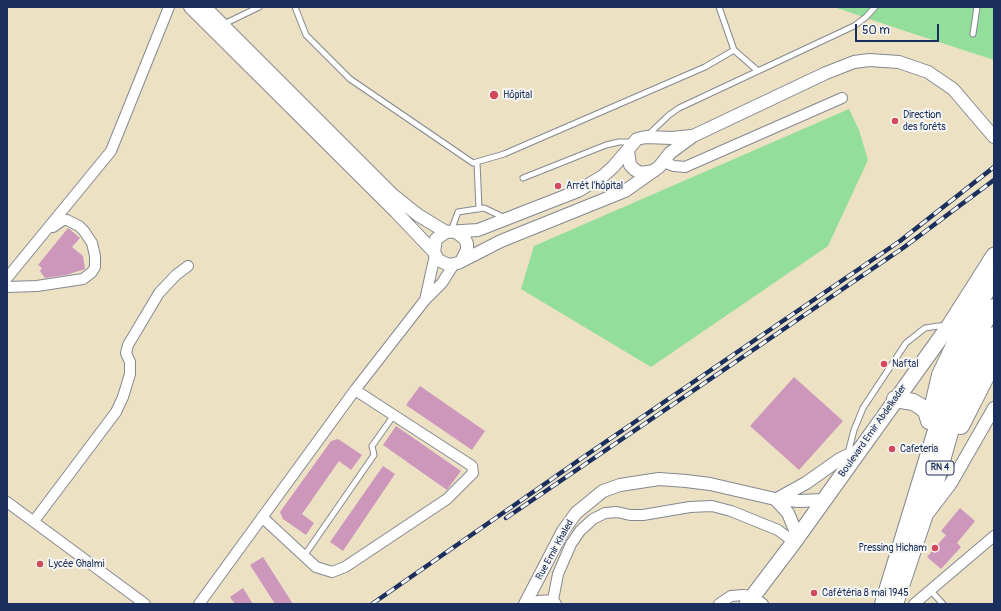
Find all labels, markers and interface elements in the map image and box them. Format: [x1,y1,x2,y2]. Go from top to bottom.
scale bar [857,16,941,42]
text: 50 m [862,23,890,38]
marker: Hôpital [488,89,500,101]
place label: Hôpital [503,89,532,101]
place label: Direction des forêts [903,109,946,132]
marker: Direction des forêts [890,116,900,126]
place label: Arrét l'hôpital [566,180,623,192]
marker: Arrét l'hôpital [553,181,563,191]
place label: Naftal [892,358,919,370]
marker: Naftal [879,359,889,369]
street label: Boulevard Emir Abdelkader [836,382,910,480]
place label: Cafeteria [900,443,938,455]
marker: Cafeteria [887,444,897,454]
road number: RN 4 [926,461,954,475]
street label: Rue Emir Khaled [533,518,577,582]
place label: Pressing Hicham [858,542,927,554]
marker: Pressing Hicham [930,543,940,553]
place label: Lycée Ghalmi [48,558,104,570]
marker: Lycée Ghalmi [35,559,45,569]
place label: Cafétéria 8 mai 1945 [822,587,909,599]
marker: Cafétéria 8 mai 1945 [809,588,819,598]

